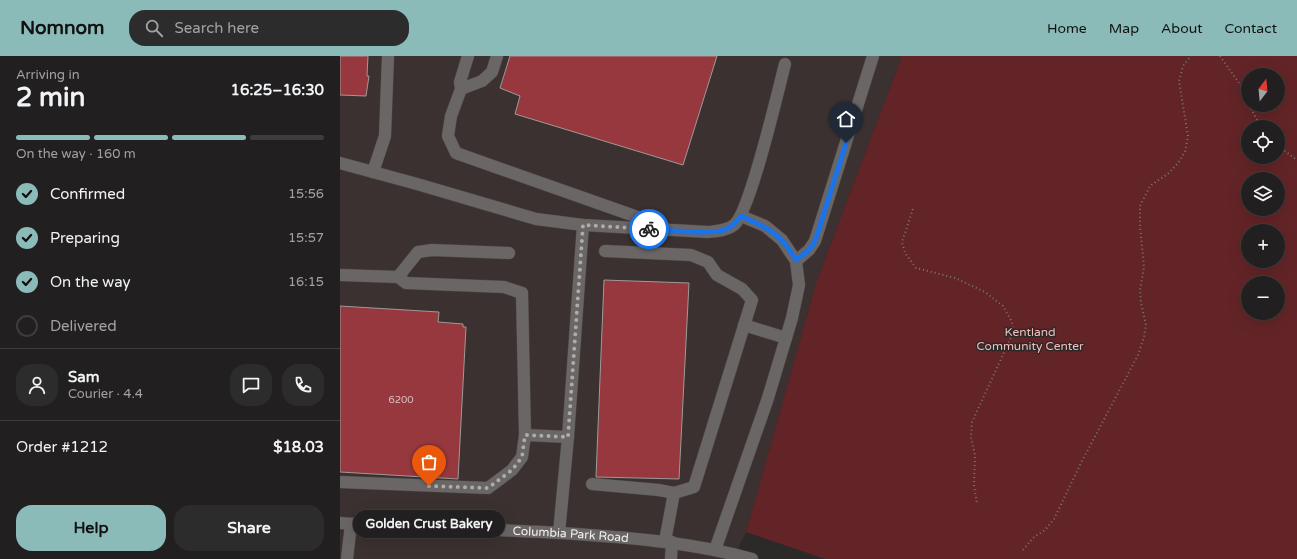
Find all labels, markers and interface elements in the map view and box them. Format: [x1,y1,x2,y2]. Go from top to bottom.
search box [129,10,409,46]
text: Nomnom [20,17,105,39]
icon: search [143,17,165,39]
text: Search here [175,19,259,37]
text: Home [1047,20,1087,37]
text: Map [1109,20,1139,37]
text: About [1161,20,1203,37]
text: Contact [1225,20,1277,37]
text: Arriving in [16,67,80,83]
north arrow [1241,68,1285,112]
map controls [1241,68,1285,320]
text: 16:25–16:30 [231,81,324,99]
text: 2 min [16,82,85,113]
pin [829,102,863,143]
icon: home [835,108,857,130]
button: locate [1241,120,1285,164]
text: On the way · 160 m [16,146,136,162]
button: layers [1241,172,1285,216]
icon: check [16,183,38,205]
text: Confirmed [50,185,125,203]
text: 15:56 [288,186,324,202]
courier [629,209,669,249]
icon: bike [638,218,660,240]
button: + [1241,224,1285,268]
icon: check [16,227,38,249]
text: Preparing [50,229,120,247]
text: 15:57 [288,230,324,246]
icon: check [16,271,38,293]
text: On the way [50,273,130,291]
text: 16:15 [288,274,324,290]
button: − [1241,276,1285,320]
text: Delivered [50,317,117,335]
park label: Kentland Community Center [976,325,1084,353]
button: person [16,364,58,406]
button: chat [230,364,272,406]
button: phone [282,364,324,406]
text: Sam [68,368,99,386]
text: Courier · 4.4 [68,386,143,402]
house number: 6200 [388,394,414,406]
text: Order #1212 [16,438,108,456]
text: $18.03 [273,438,324,456]
pin [412,445,446,486]
icon: bag [418,451,440,473]
button: Help [16,505,166,551]
button: Share [174,505,324,551]
callout: Golden Crust Bakery [353,510,505,538]
text: Golden Crust Bakery [366,516,492,532]
street label: Columbia Park Road [512,524,629,545]

